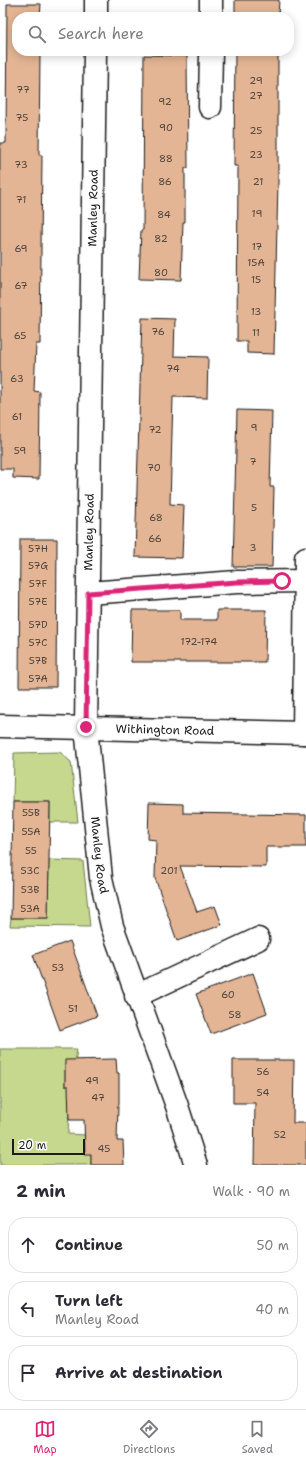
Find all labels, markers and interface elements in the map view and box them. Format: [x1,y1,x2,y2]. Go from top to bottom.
search box [12,12,294,56]
icon: search [26,23,48,45]
text: Search here [58,24,144,44]
house number: 29 [249,74,263,87]
house number: 77 [16,83,30,96]
house number: 27 [249,89,263,102]
house number: 92 [158,95,172,108]
house number: 75 [16,111,28,124]
house number: 90 [159,121,173,134]
house number: 25 [250,124,262,137]
house number: 23 [249,148,263,161]
house number: 88 [159,152,173,165]
house number: 73 [14,158,28,171]
street label: Manley Road [84,169,102,247]
house number: 86 [158,175,172,188]
house number: 21 [253,175,263,188]
house number: 71 [16,193,26,206]
house number: 19 [252,207,262,220]
house number: 84 [157,208,171,221]
house number: 82 [154,232,168,245]
house number: 17 [252,240,262,253]
house number: 69 [14,242,28,255]
house number: 15A [247,256,265,269]
house number: 80 [154,266,168,279]
house number: 15 [251,273,261,286]
house number: 67 [15,279,27,292]
house number: 13 [251,305,261,318]
house number: 76 [151,325,165,338]
house number: 11 [252,326,260,339]
house number: 65 [14,329,26,342]
house number: 74 [166,362,180,375]
house number: 63 [10,372,24,385]
house number: 61 [12,410,22,423]
house number: 9 [251,421,258,434]
house number: 72 [148,423,162,436]
house number: 59 [14,444,26,457]
house number: 7 [250,455,257,468]
house number: 70 [147,461,161,474]
street label: Manley Road [80,493,98,571]
house number: 5 [251,501,257,514]
house number: 68 [149,511,163,524]
house number: 66 [148,532,162,545]
house number: 3 [250,541,257,554]
house number: 57H [28,542,48,555]
house number: 57G [28,559,49,572]
route start [273,572,291,590]
house number: 57F [29,577,47,590]
house number: 57E [29,595,47,608]
house number: 57D [28,618,48,631]
house number: 172-174 [181,635,217,648]
house number: 57C [29,636,47,649]
house number: 57B [29,654,47,667]
house number: 57A [28,672,48,685]
route end [77,718,95,736]
street label: Withington Road [115,721,215,739]
house number: 55B [22,806,40,819]
street label: Manley Road [87,816,112,896]
house number: 55A [21,825,41,838]
house number: 55 [25,844,37,857]
house number: 53C [21,864,39,877]
house number: 201 [160,864,178,877]
house number: 53B [21,883,39,896]
house number: 53A [20,902,40,915]
house number: 53 [52,961,64,974]
house number: 60 [221,988,235,1001]
house number: 51 [68,1002,78,1015]
house number: 58 [229,1008,241,1021]
house number: 56 [257,1065,269,1078]
house number: 49 [85,1074,99,1087]
house number: 54 [257,1086,269,1099]
house number: 47 [91,1091,105,1104]
house number: 52 [274,1128,286,1141]
scale bar [12,1137,85,1156]
text: 20 m [18,1138,46,1153]
house number: 45 [98,1142,110,1155]
text: 2 min [16,1180,66,1202]
text: Walk · 90 m [212,1183,290,1200]
icon: ahead [17,1234,39,1256]
text: Continue [55,1235,123,1255]
text: 50 m [256,1237,289,1254]
text: Turn left [55,1291,123,1311]
icon: left [17,1298,39,1320]
text: 40 m [255,1301,289,1318]
text: Manley Road [55,1311,139,1328]
icon: arrive [17,1362,39,1384]
text: Arrive at destination [55,1363,223,1383]
tab: Map [33,1418,57,1457]
tab: Directions [123,1418,175,1457]
tab: Saved [242,1418,273,1457]

